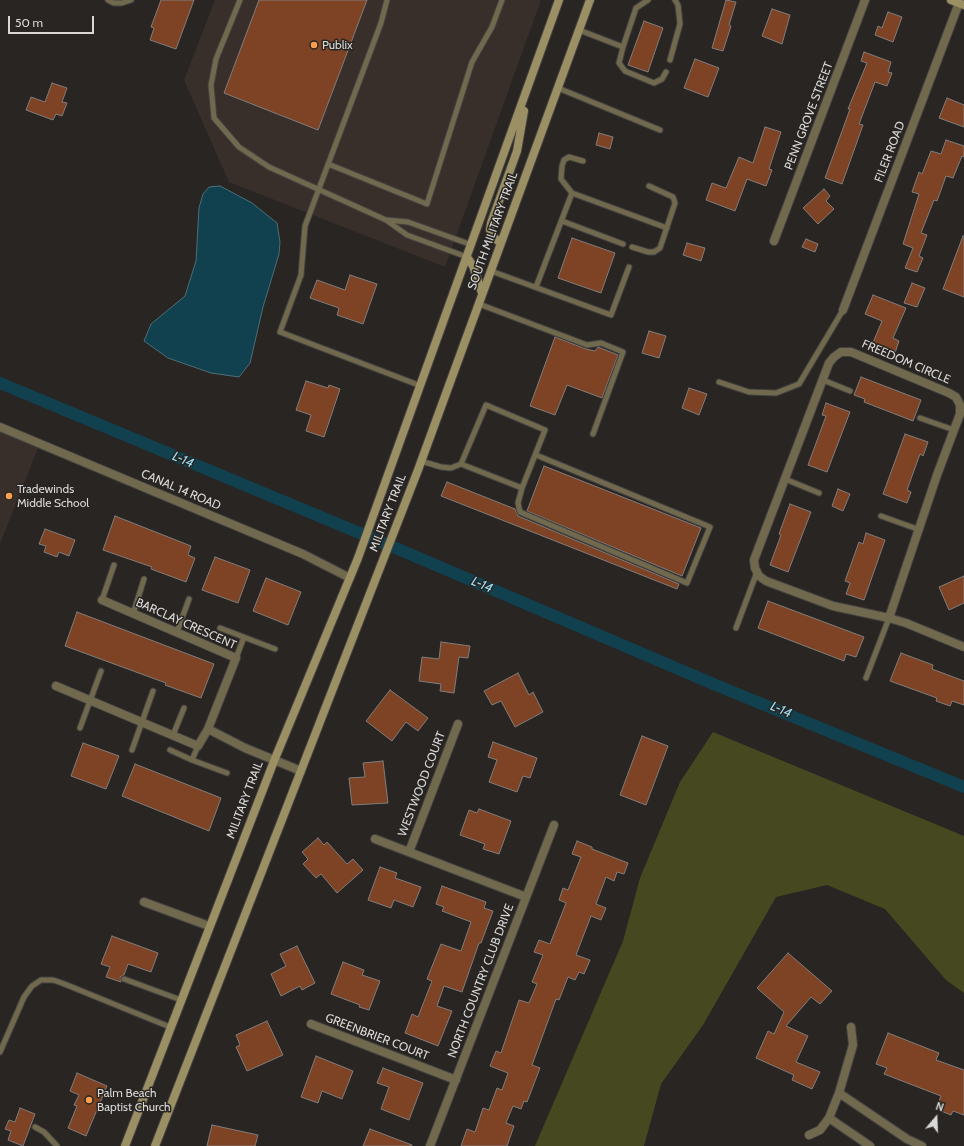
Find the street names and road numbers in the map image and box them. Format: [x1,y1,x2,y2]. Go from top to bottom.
street label: PENN GROVE STREET [782,60,836,172]
street label: FILER ROAD [872,119,908,185]
street label: SOUTH MILITARY TRAIL [465,170,521,292]
street label: FREEDOM CIRCLE [860,337,952,387]
street label: CANAL 14 ROAD [139,467,223,513]
street label: MILITARY TRAIL [367,472,409,554]
street label: BARCLAY CRESCENT [134,595,238,653]
street label: WESTWOOD COURT [395,730,449,838]
street label: MILITARY TRAIL [224,759,266,841]
street label: NORTH COUNTRY CLUB DRIVE [445,902,517,1060]
street label: GREENBRIER COURT [323,1011,431,1063]

